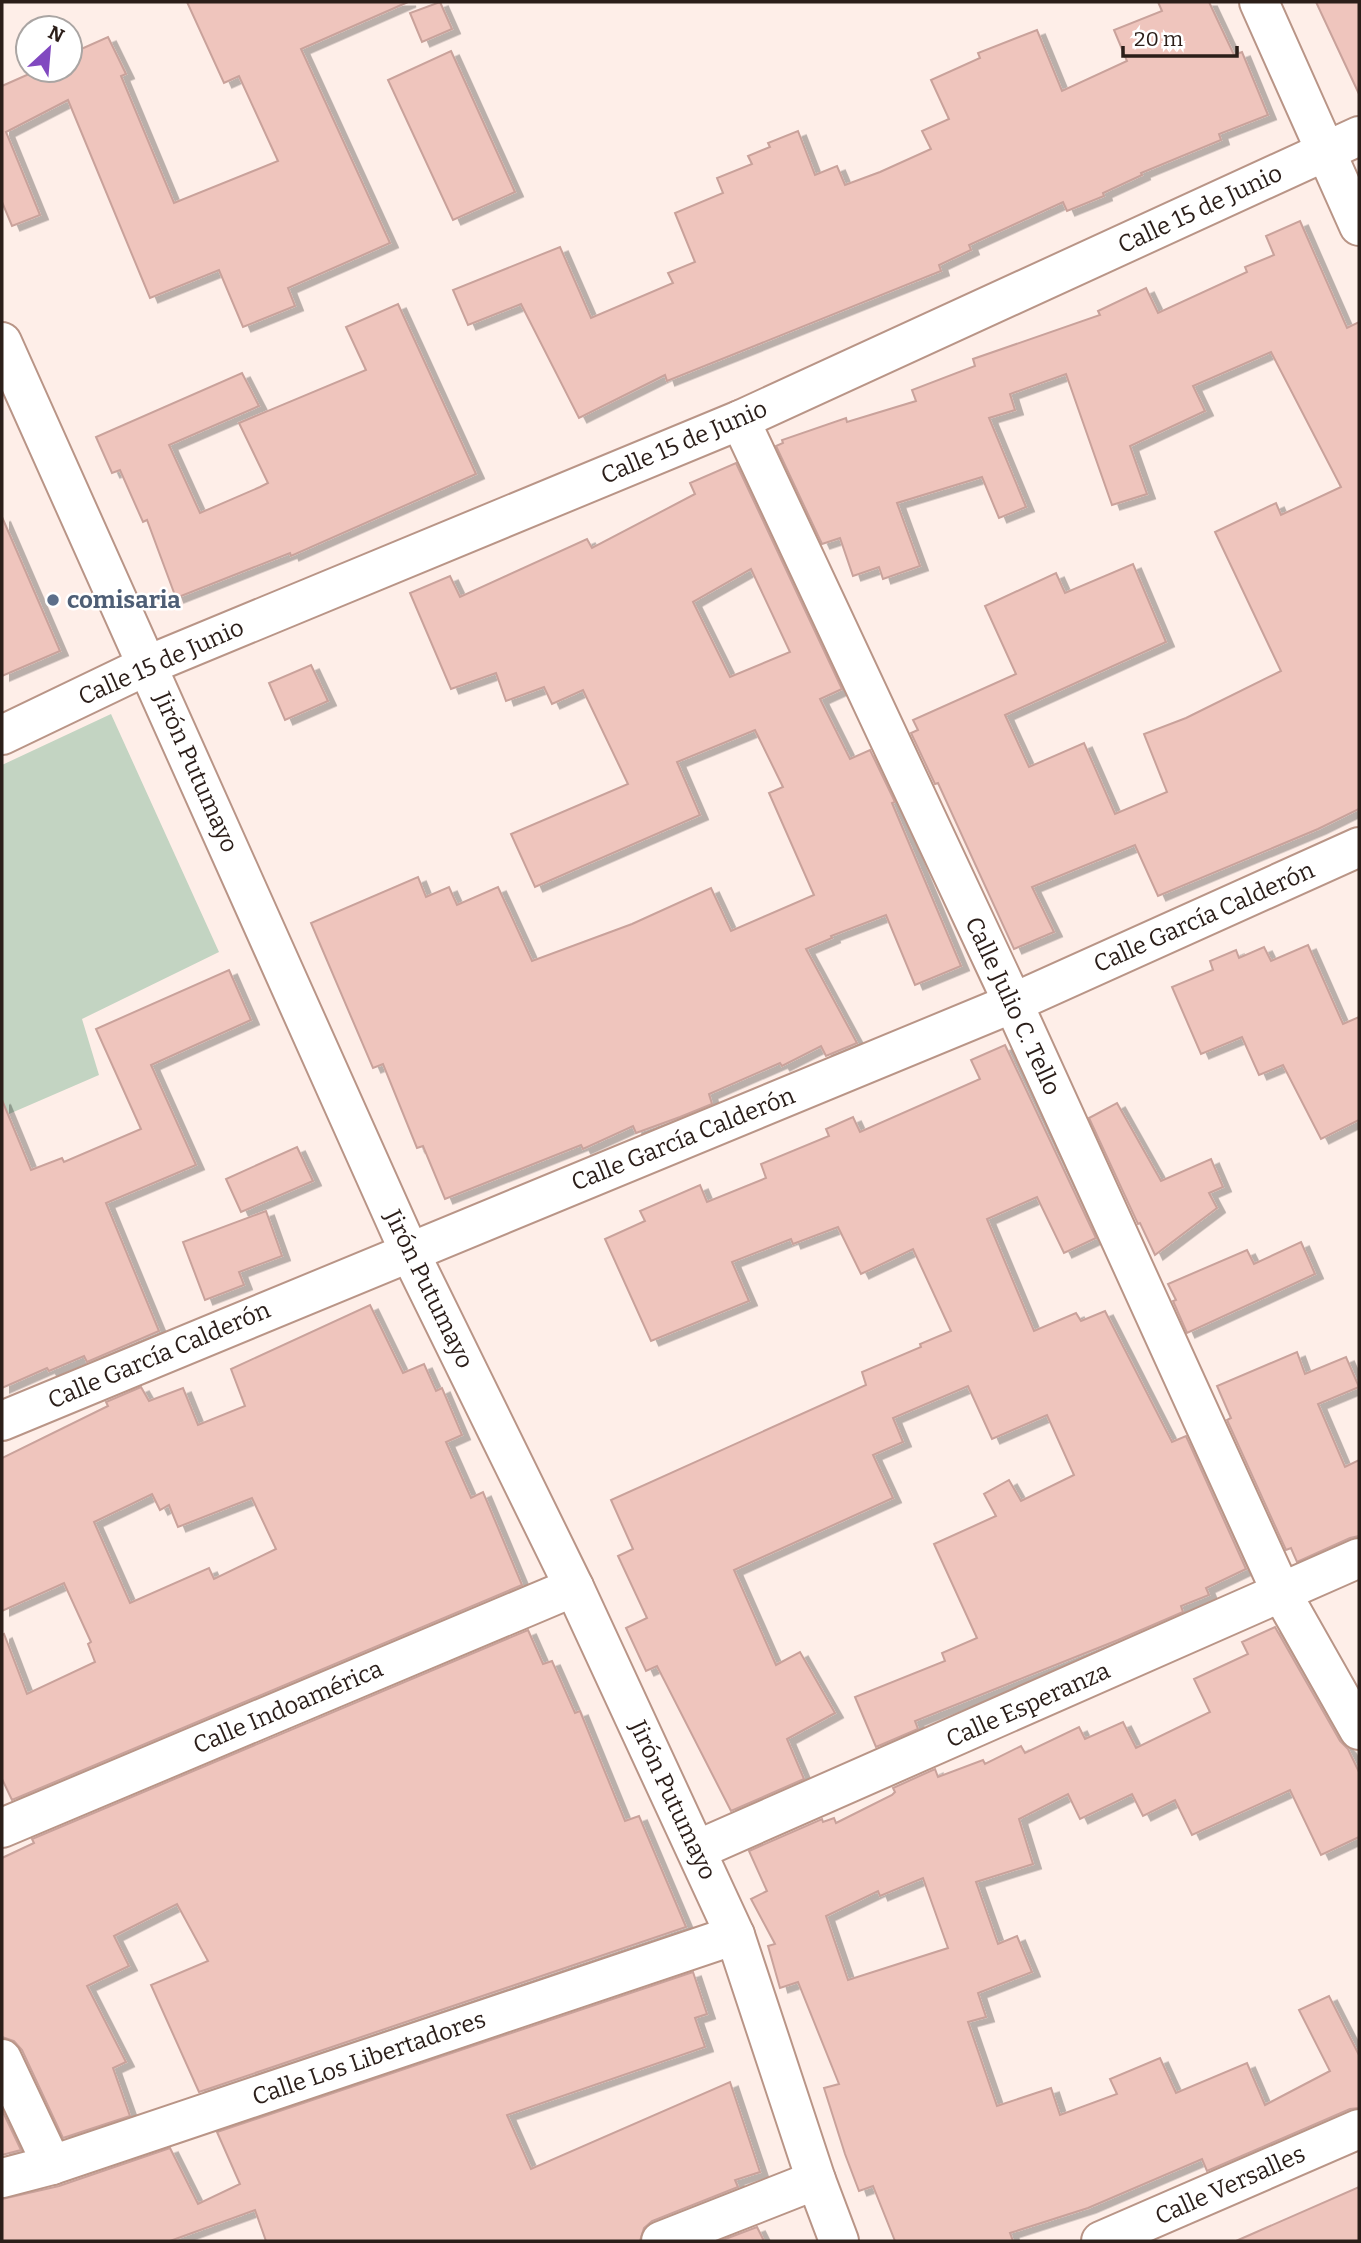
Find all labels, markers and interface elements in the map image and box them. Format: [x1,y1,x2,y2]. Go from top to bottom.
north arrow [14,14,84,84]
scale bar [1123,14,1237,58]
text: N [45,21,68,48]
text: 20 m [1134,26,1183,52]
street label: Calle 15 de Junio [1113,159,1287,259]
street label: Calle 15 de Junio [597,394,771,490]
place label: comisaria [67,586,181,614]
marker: comisaria [45,592,61,608]
street label: Calle 15 de Junio [74,613,248,711]
street label: Jirón Putumayo [148,687,244,857]
street label: Calle García Calderón [1089,856,1319,978]
street label: Calle Julio C. Tello [959,912,1067,1100]
street label: Calle García Calderón [567,1081,799,1197]
street label: Jirón Putumayo [378,1204,479,1373]
street label: Calle García Calderón [44,1295,274,1415]
street label: Calle Indoamérica [189,1654,387,1760]
street label: Calle Esperanza [942,1656,1114,1754]
street label: Jirón Putumayo [623,1715,722,1884]
street label: Calle Los Libertadores [249,2005,489,2111]
street label: Calle Versalles [1151,2139,1309,2231]

